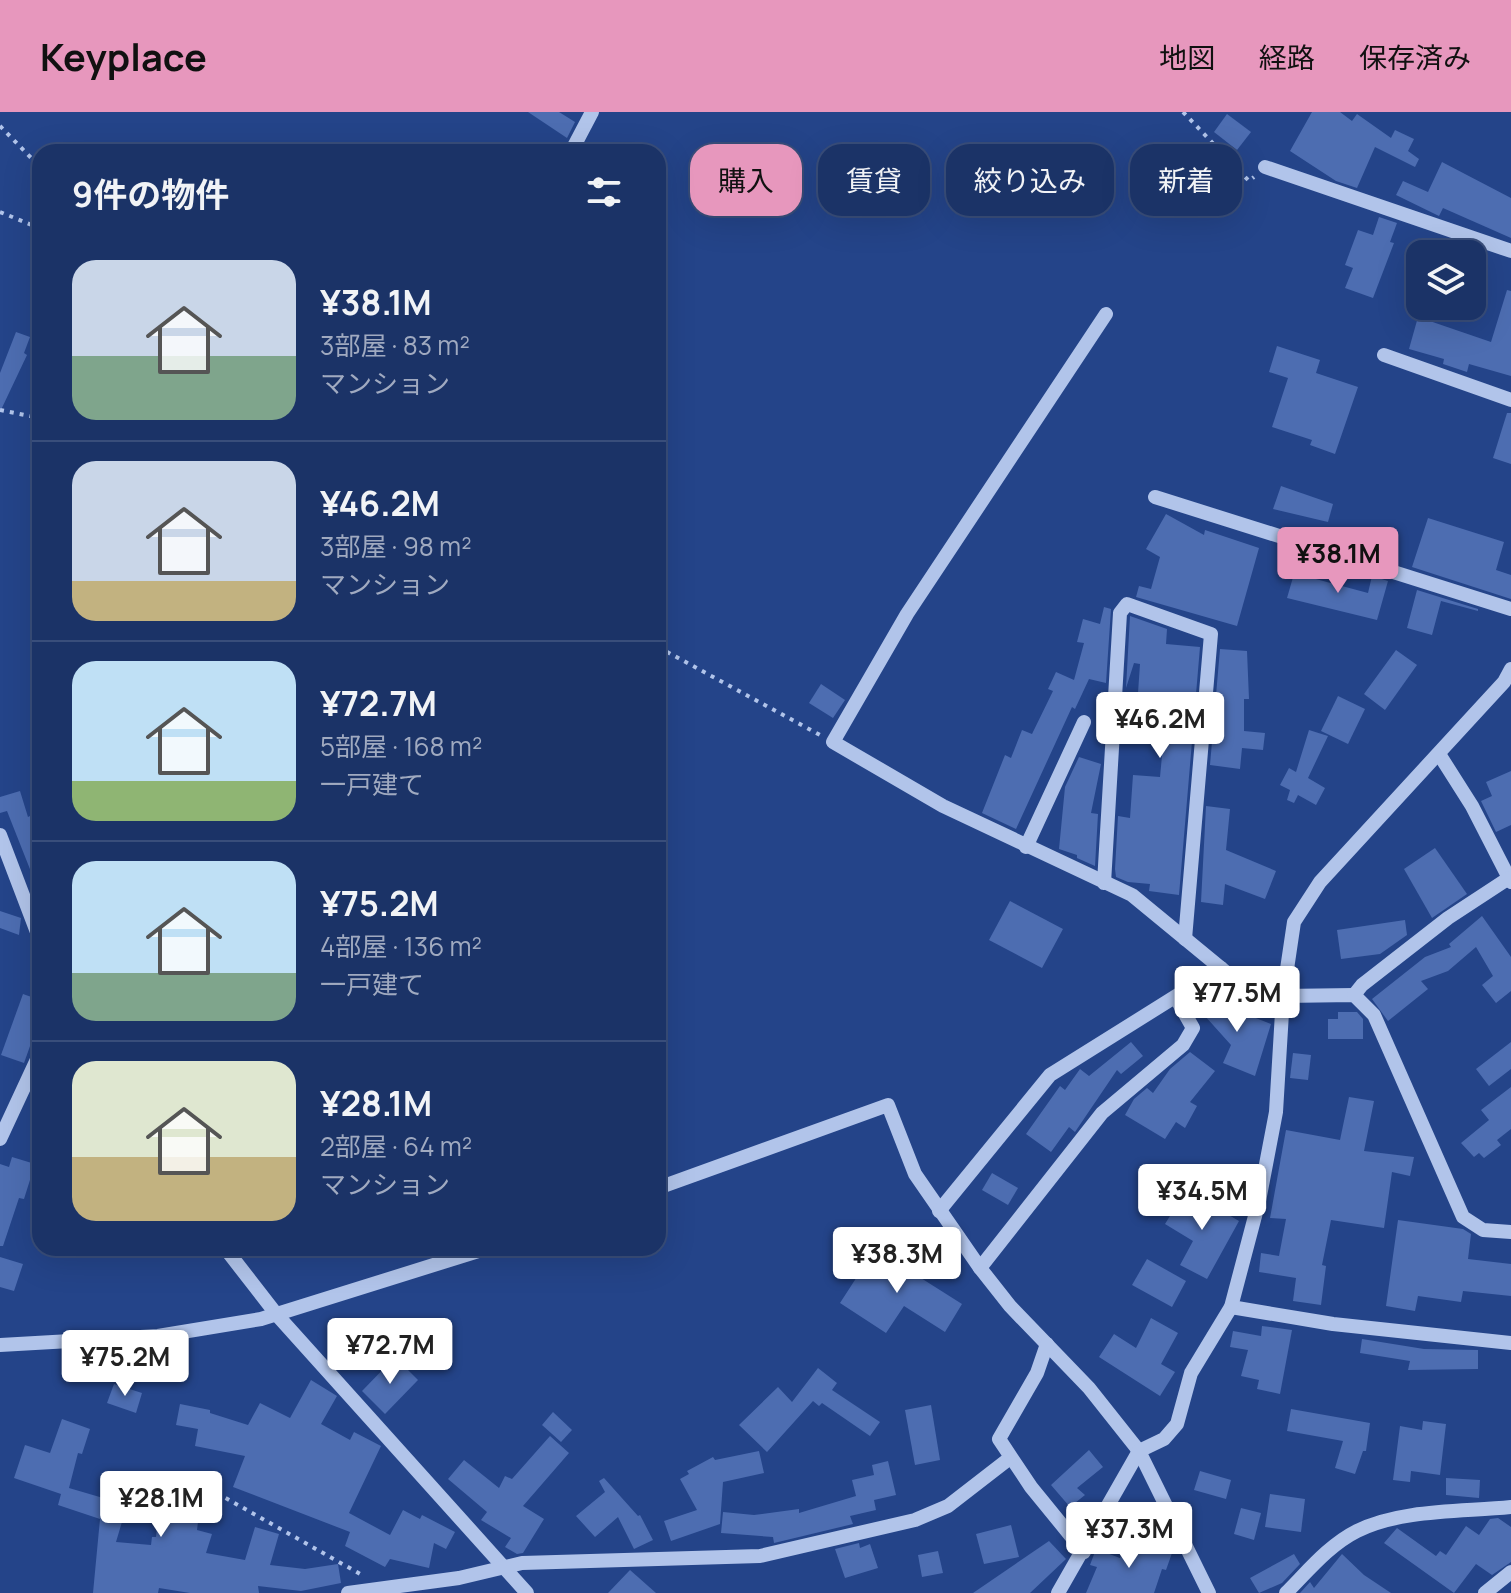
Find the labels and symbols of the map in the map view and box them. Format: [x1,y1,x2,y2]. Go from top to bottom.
pin: ¥38.1M [1273,527,1403,595]
pin: ¥46.2M [1095,692,1225,760]
pin: ¥77.5M [1172,966,1302,1034]
pin: ¥34.5M [1137,1164,1267,1232]
pin: ¥38.3M [832,1227,962,1295]
pin: ¥72.7M [325,1318,455,1386]
pin: ¥75.2M [60,1330,190,1398]
pin: ¥28.1M [96,1471,226,1539]
pin: ¥37.3M [1064,1502,1194,1570]

